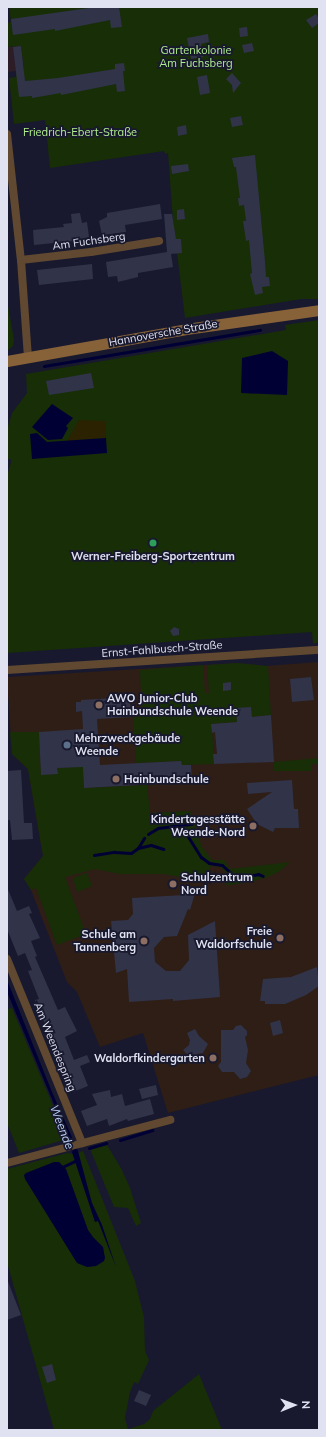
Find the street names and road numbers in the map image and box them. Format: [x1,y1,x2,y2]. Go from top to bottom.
street label: Am Fuchsberg [52,229,126,253]
street label: Hannoversche Straße [108,317,218,349]
street label: Ernst-Fahlbusch-Straße [101,638,223,660]
street label: Am Weendespring [31,1001,79,1093]

